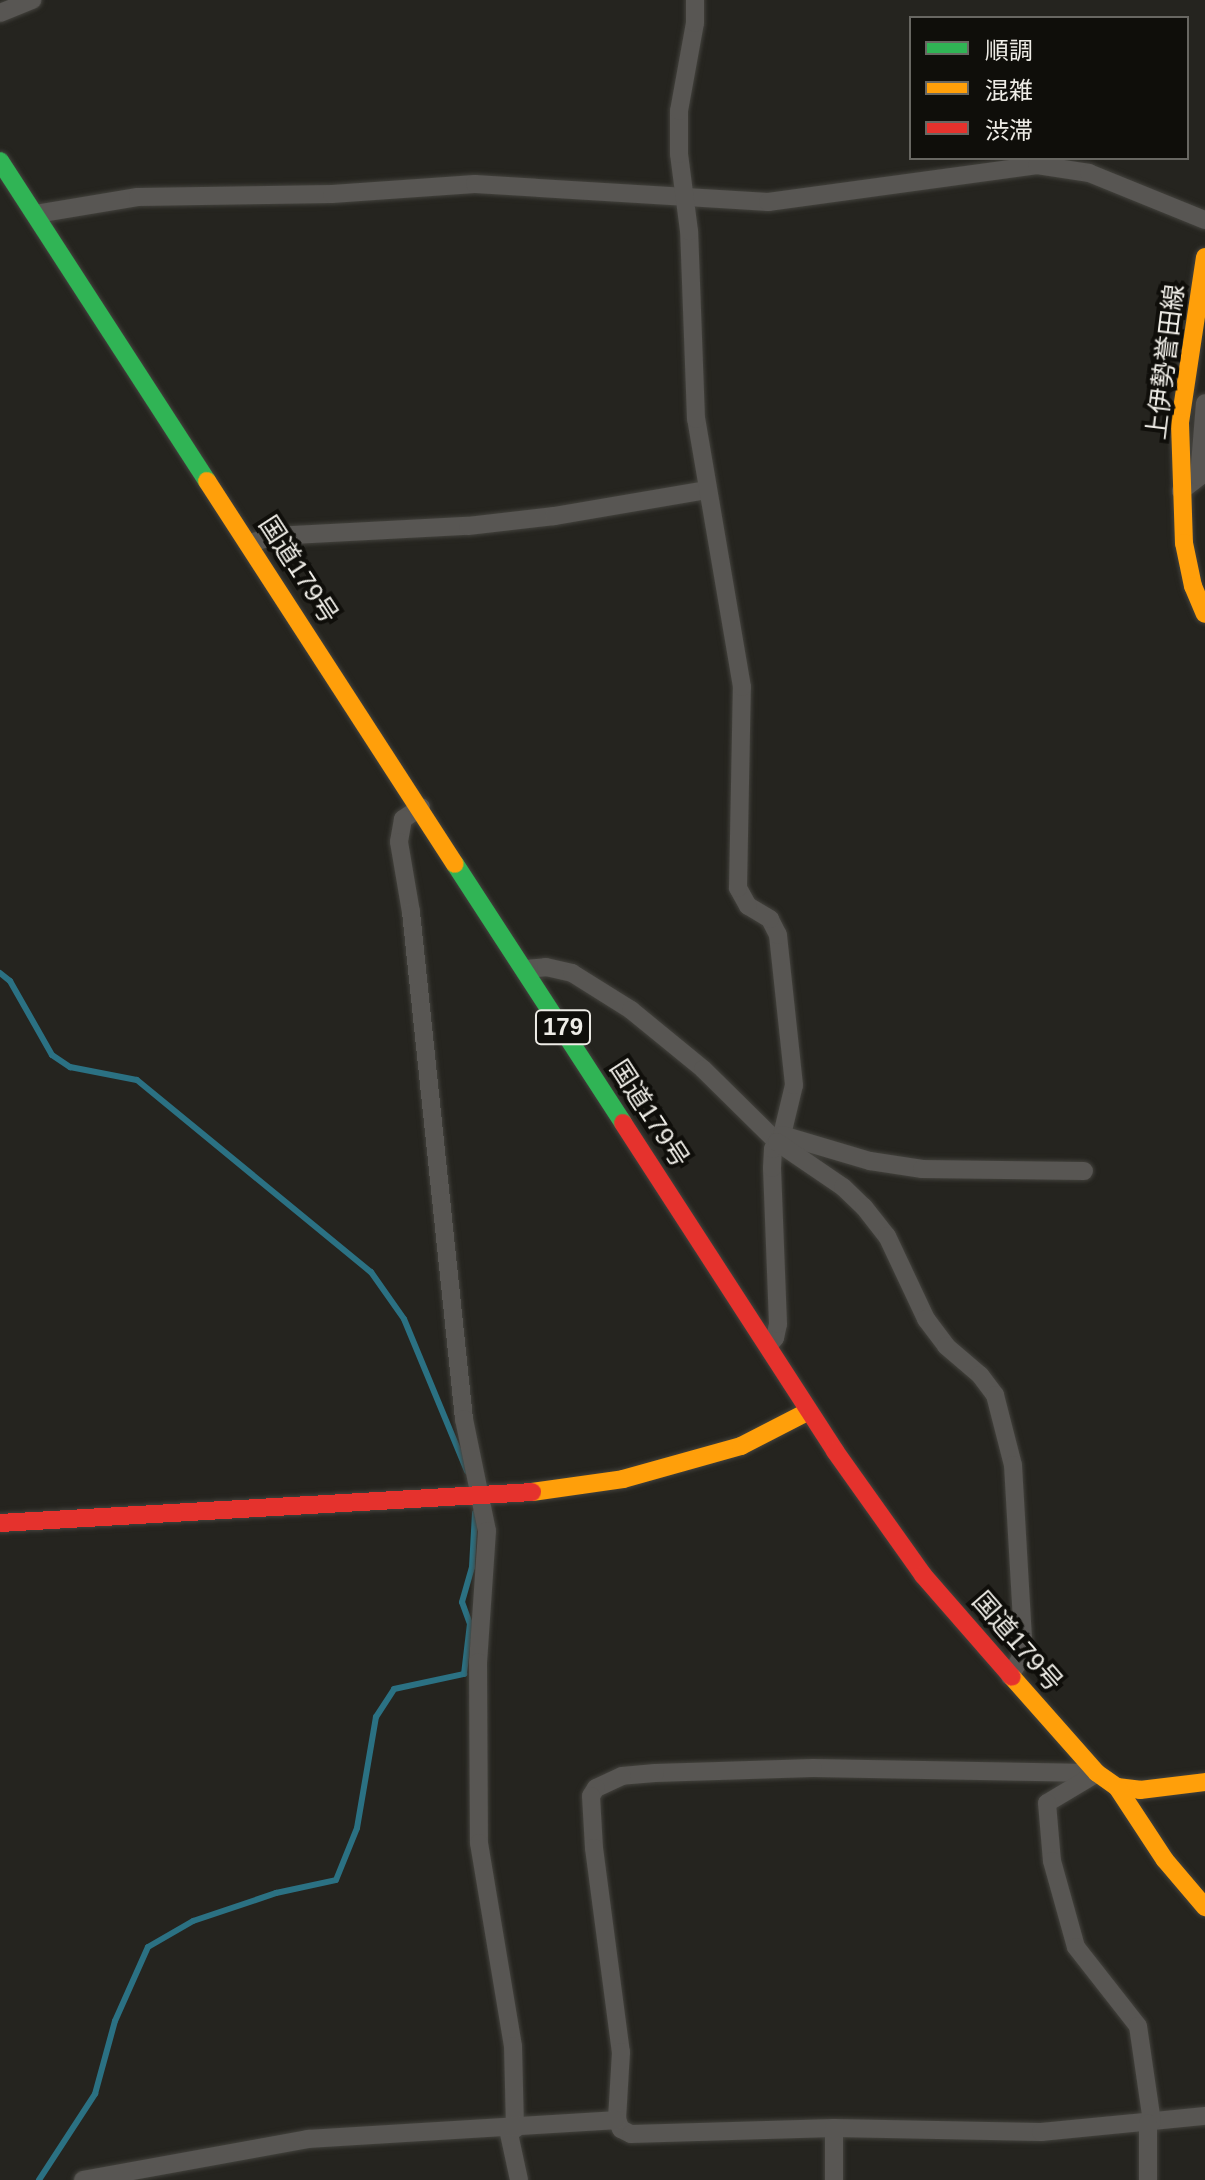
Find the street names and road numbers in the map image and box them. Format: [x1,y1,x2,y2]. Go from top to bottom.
street label: 上伊勢誉田線 [1141,283,1191,441]
street label: 国道179号 [252,511,344,629]
road number: 179 [533,1007,593,1047]
street label: 国道179号 [603,1055,695,1173]
street label: 国道179号 [965,1586,1069,1698]

